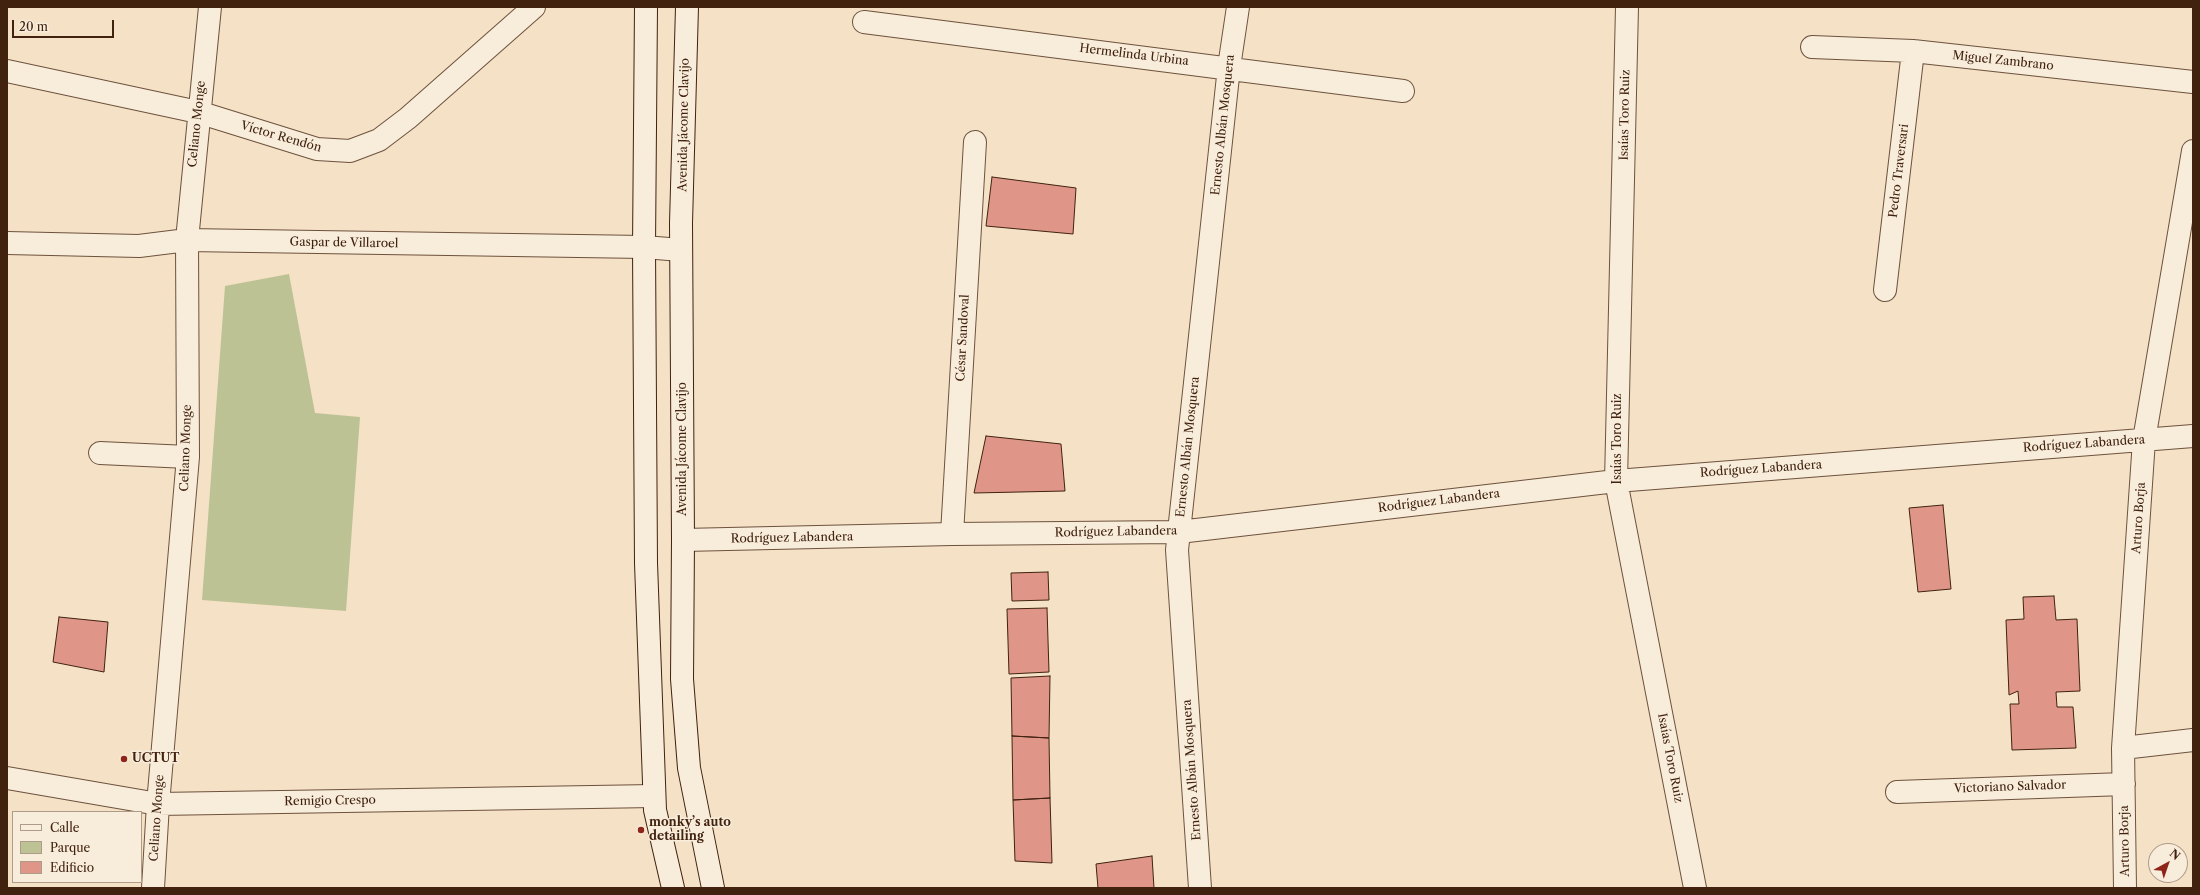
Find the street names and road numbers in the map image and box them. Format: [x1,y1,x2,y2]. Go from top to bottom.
street label: Hermelinda Urbina [1079,41,1189,69]
street label: Miguel Zambrano [1952,49,2054,73]
street label: Ernesto Albán Mosquera [1208,54,1238,196]
street label: Avenida Jácome Clavijo [676,58,692,192]
street label: Isaías Toro Ruiz [1617,69,1633,161]
street label: Celiano Monge [185,80,209,168]
street label: Víctor Rendón [239,119,323,155]
street label: Pedro Traversari [1886,123,1912,219]
street label: Gaspar de Villaroel [290,235,398,251]
street label: César Sandoval [954,294,972,382]
street label: Ernesto Albán Mosquera [1173,376,1203,518]
street label: Avenida Jácome Clavijo [676,382,690,516]
street label: Isaías Toro Ruiz [1611,393,1625,485]
street label: Celiano Monge [177,404,195,492]
street label: Rodríguez Labandera [2022,433,2146,455]
street label: Rodríguez Labandera [1699,458,1823,480]
street label: Arturo Borja [2129,482,2149,554]
street label: Rodríguez Labandera [1377,486,1501,516]
street label: Rodríguez Labandera [1055,524,1177,540]
street label: Rodríguez Labandera [731,530,853,546]
street label: Ernesto Albán Mosquera [1180,699,1204,841]
street label: Isaías Toro Ruiz [1654,712,1686,804]
street label: Celiano Monge [147,774,167,862]
street label: Victoriano Salvador [1954,778,2066,796]
street label: Remigio Crespo [284,793,376,809]
street label: Arturo Borja [2117,805,2133,877]

